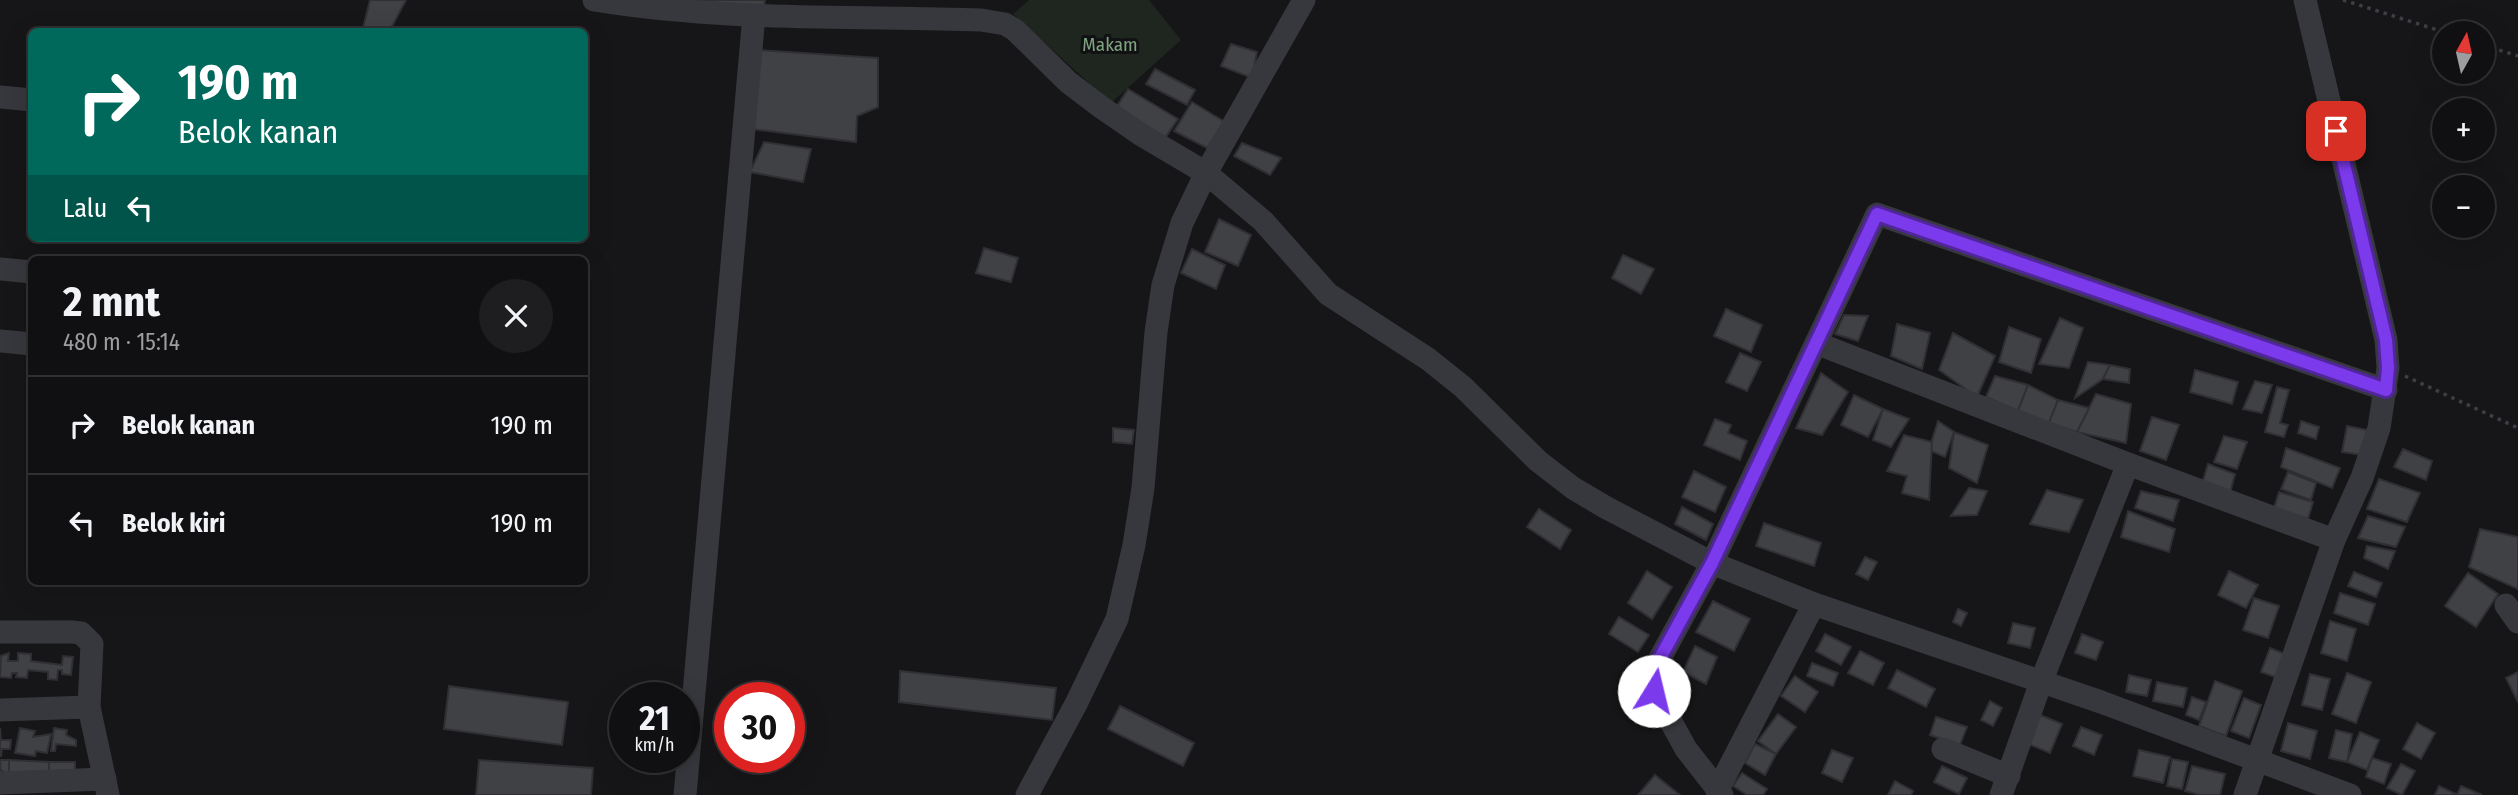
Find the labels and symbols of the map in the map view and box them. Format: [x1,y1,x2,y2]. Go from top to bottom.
north arrow [2432,21,2496,84]
park label: Makam [1082,33,1138,56]
pin [2306,101,2366,161]
position arrow [1617,654,1691,728]
speed limit sign: 30 [714,682,805,773]

